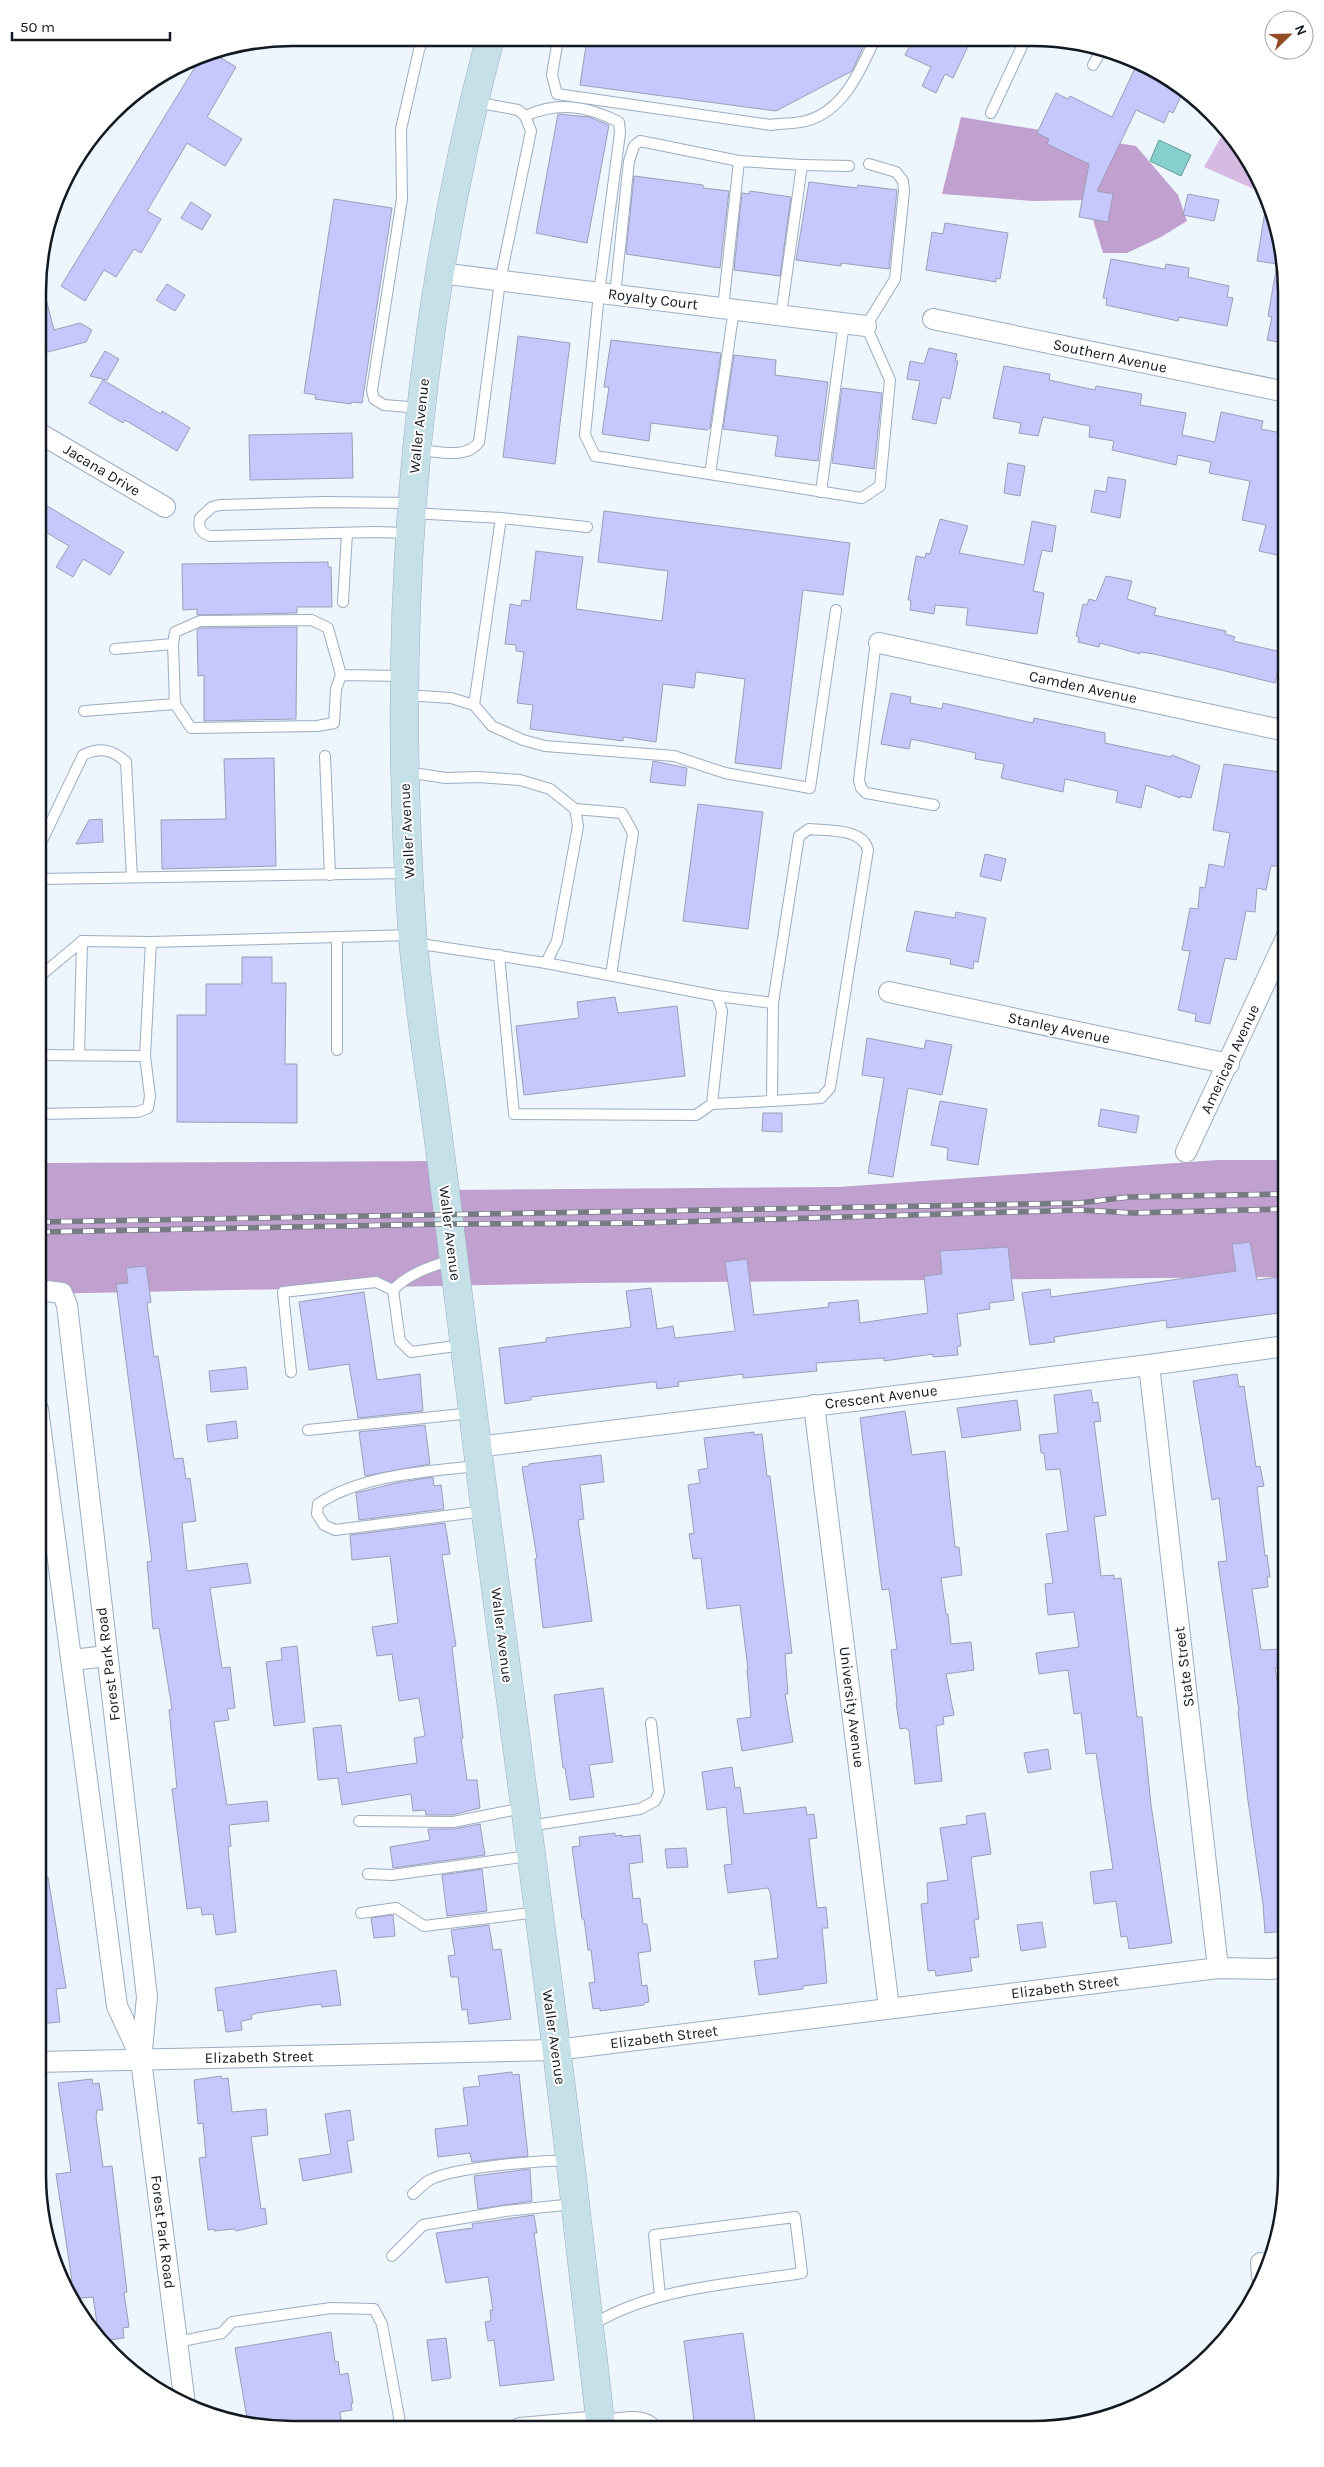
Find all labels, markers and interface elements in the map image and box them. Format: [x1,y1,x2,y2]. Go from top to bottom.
scale bar [12,10,170,42]
north arrow [1264,10,1314,60]
text: 50 m [20,18,55,36]
text: N [1291,22,1310,38]
street label: Royalty Court [607,285,699,313]
street label: Southern Avenue [1051,335,1169,377]
street label: Waller Avenue [405,378,433,474]
street label: Jacana Drive [60,440,144,500]
street label: Camden Avenue [1027,667,1139,707]
street label: Waller Avenue [396,783,418,879]
street label: American Avenue [1197,1002,1263,1116]
street label: Stanley Avenue [1006,1008,1112,1048]
street label: Waller Avenue [435,1184,465,1282]
street label: Crescent Avenue [824,1381,938,1413]
street label: Waller Avenue [487,1586,517,1684]
street label: Forest Park Road [92,1606,124,1722]
street label: State Street [1170,1625,1198,1708]
street label: University Avenue [836,1645,868,1769]
street label: Elizabeth Street [1010,1971,1120,2003]
street label: Waller Avenue [538,1988,570,2086]
street label: Elizabeth Street [609,2021,719,2053]
street label: Elizabeth Street [205,2047,314,2067]
street label: Forest Park Road [147,2174,179,2290]

